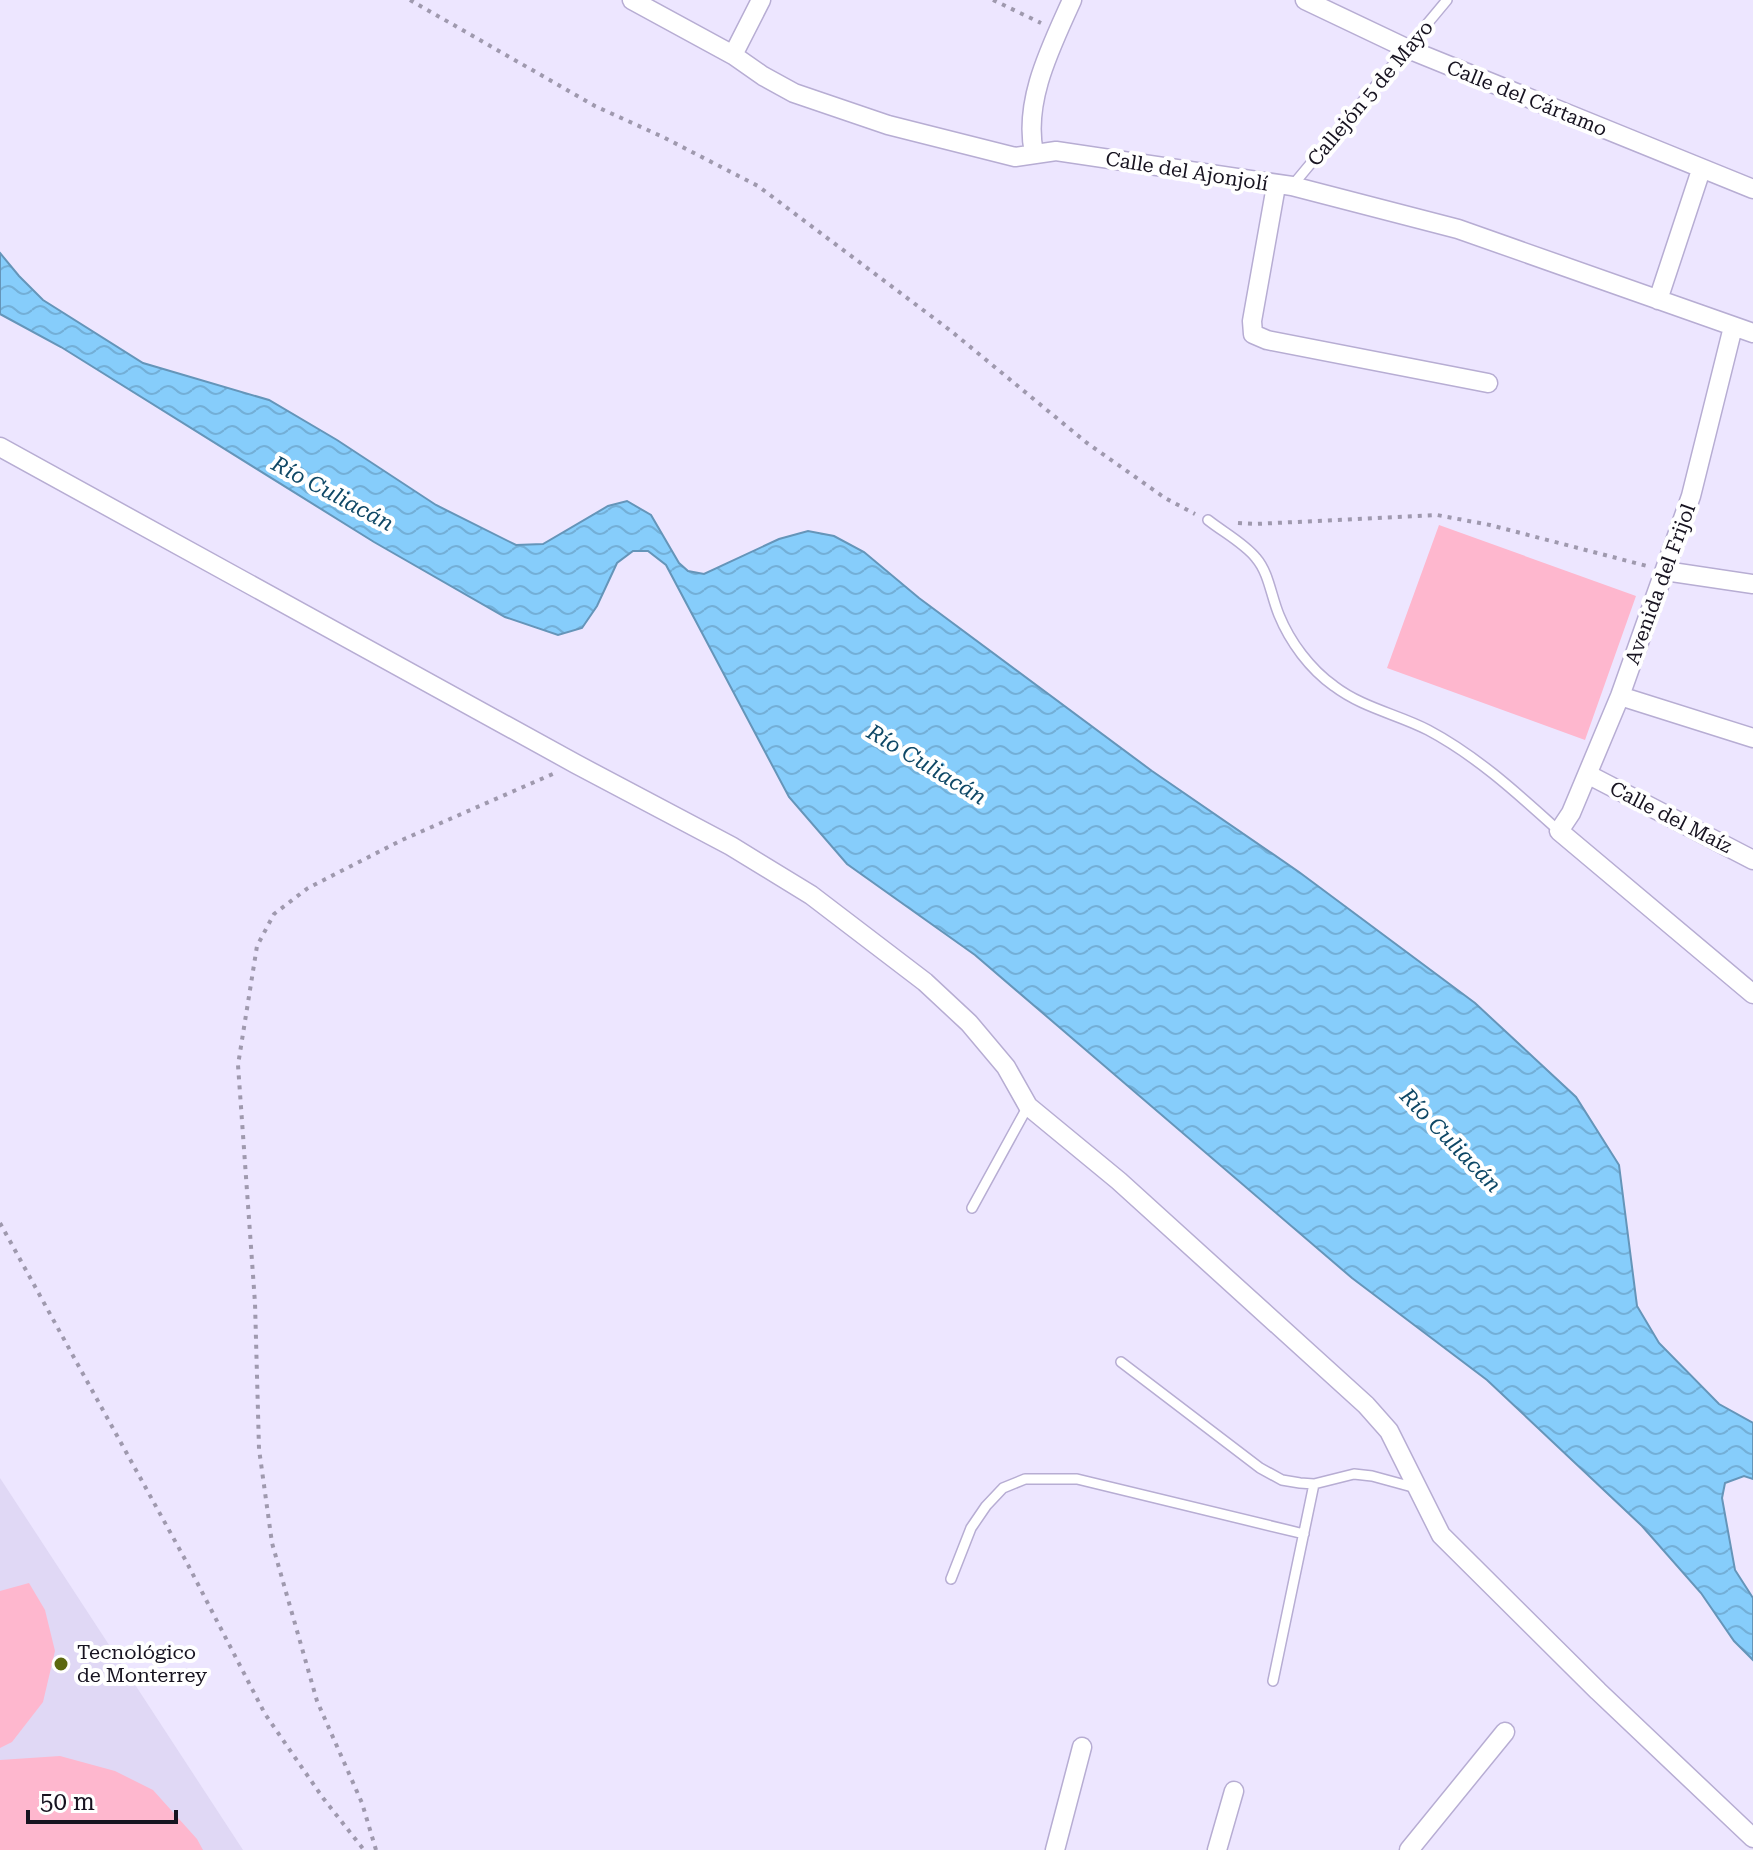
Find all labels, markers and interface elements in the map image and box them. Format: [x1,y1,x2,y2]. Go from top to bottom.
street label: Callejón 5 de Mayo [1302,15,1438,171]
street label: Calle del Cártamo [1443,55,1611,141]
street label: Calle del Ajonjolí [1104,146,1270,196]
water label: Río Culiacán [267,450,398,536]
street label: Avenida del Frijol [1620,500,1700,668]
water label: Río Culiacán [862,719,991,810]
street label: Calle del Maíz [1606,776,1736,858]
water label: Río Culiacán [1394,1083,1506,1197]
place label: Tecnológico de Monterrey [77,1640,207,1687]
marker: Tecnológico de Monterrey [52,1655,70,1673]
scale bar [28,1774,176,1824]
text: 50 m [40,1788,95,1816]

